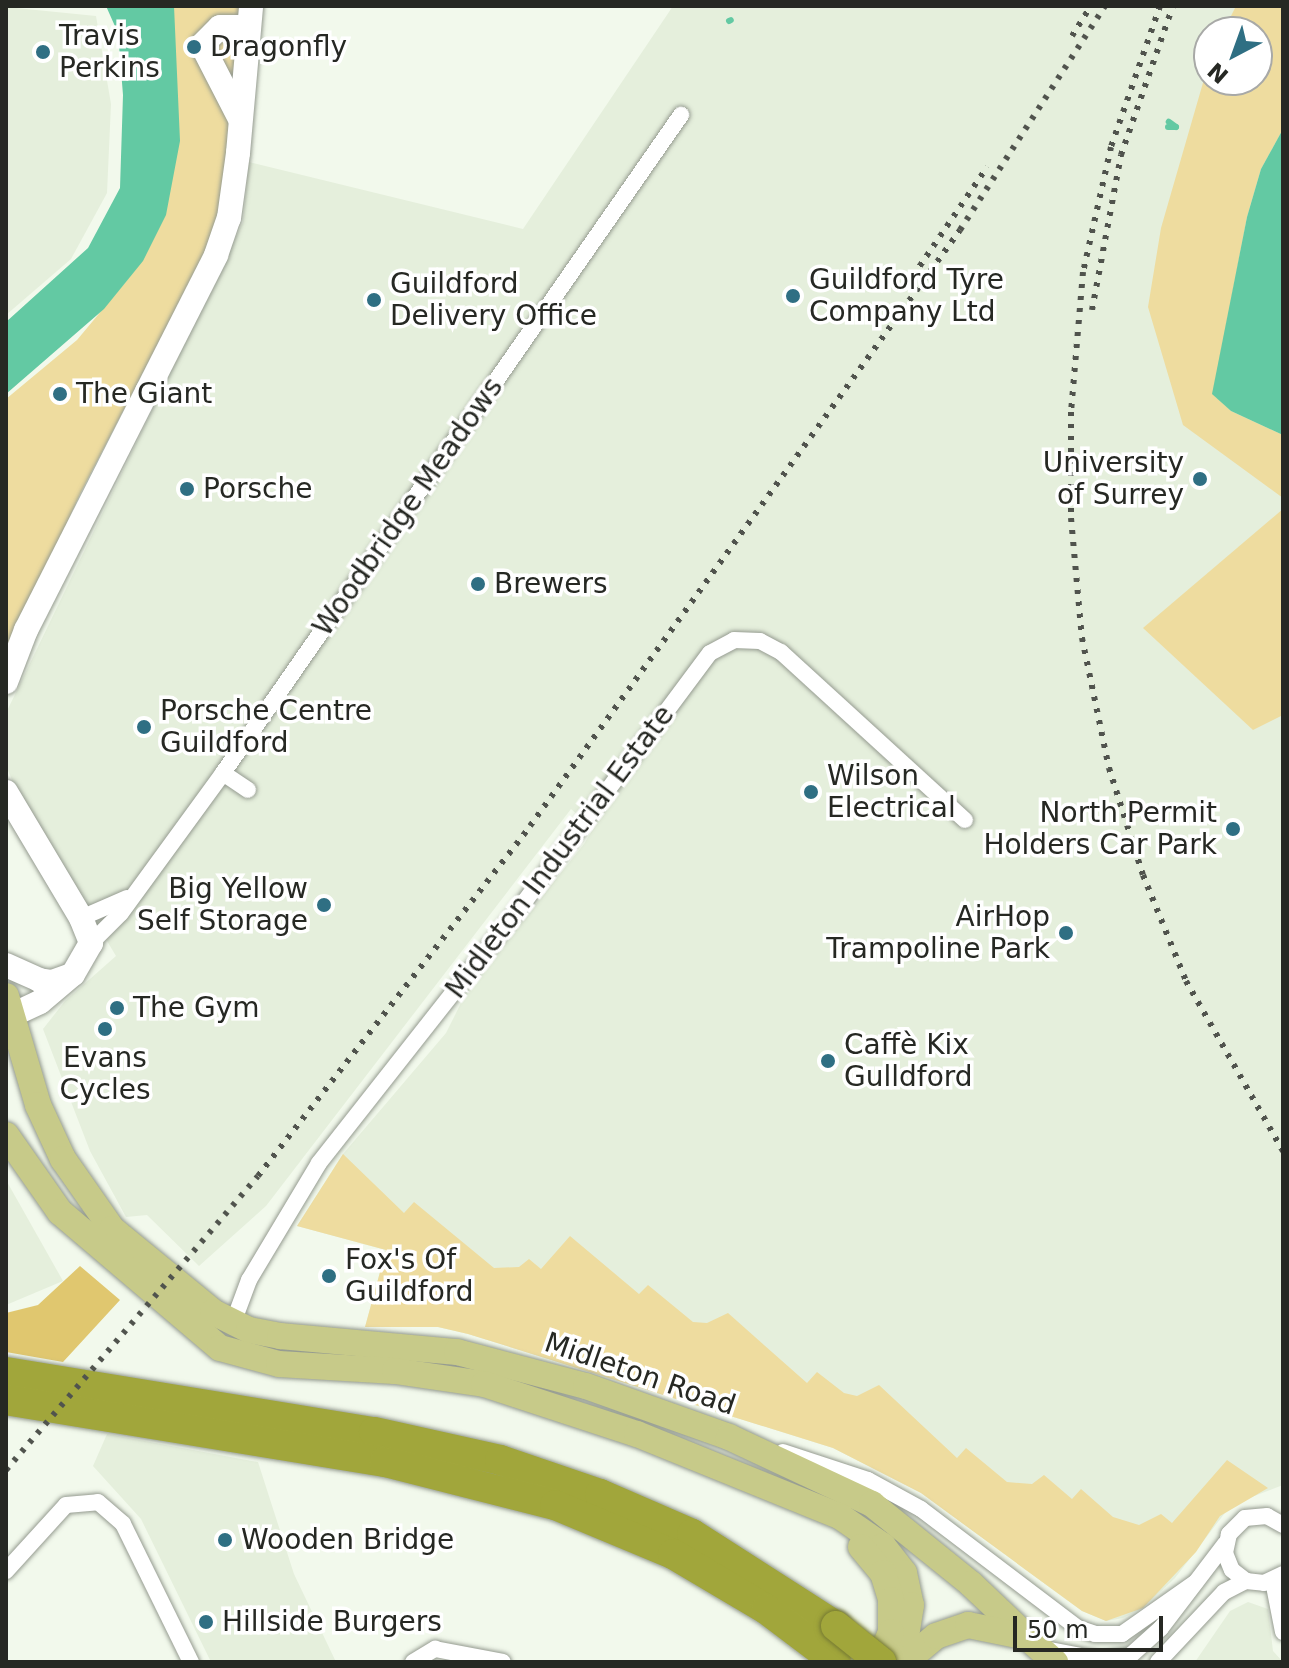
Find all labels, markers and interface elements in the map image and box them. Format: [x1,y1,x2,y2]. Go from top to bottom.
north arrow [1193,16,1273,96]
place label: Travis Perkins [59,19,160,85]
place label: Dragonfly [210,30,347,64]
marker: Dragonfly [185,38,203,56]
marker: Travis Perkins [34,43,52,61]
text: N [1203,58,1233,88]
place label: Guildford Tyre Company Ltd [809,263,1004,329]
place label: Guildford Delivery Office [390,267,597,333]
marker: Guildford Tyre Company Ltd [784,287,802,305]
marker: Guildford Delivery Office [365,291,383,309]
street label: Woodbridge Meadows [306,371,510,643]
place label: The Giant [76,377,212,411]
marker: The Giant [51,385,69,403]
place label: University of Surrey [1043,446,1184,512]
marker: University of Surrey [1191,470,1209,488]
place label: Porsche [203,472,312,506]
marker: Porsche [178,480,196,498]
place label: Brewers [494,567,608,601]
marker: Brewers [469,575,487,593]
place label: Porsche Centre Guildford [160,694,372,760]
street label: Midleton Industrial Estate [439,699,681,1005]
marker: Porsche Centre Guildford [135,718,153,736]
place label: Wilson Electrical [827,759,956,825]
marker: Wilson Electrical [802,783,820,801]
place label: North Permit Holders Car Park [983,796,1217,862]
marker: North Permit Holders Car Park [1224,820,1242,838]
place label: Big Yellow Self Storage [137,872,308,938]
marker: Big Yellow Self Storage [315,896,333,914]
place label: AirHop Trampoline Park [826,900,1050,966]
marker: AirHop Trampoline Park [1057,924,1075,942]
place label: The Gym [133,991,260,1025]
marker: The Gym [108,999,126,1017]
marker: Evans Cycles [96,1020,114,1038]
place label: Caffè Kix Gulldford [844,1028,973,1094]
place label: Evans Cycles [59,1041,151,1107]
marker: Caffè Kix Gulldford [819,1052,837,1070]
place label: Fox's Of Guildford [345,1243,474,1309]
marker: Fox's Of Guildford [320,1267,338,1285]
street label: Midleton Road [540,1326,740,1422]
place label: Wooden Bridge [241,1523,454,1557]
marker: Wooden Bridge [216,1531,234,1549]
scale bar [1017,1600,1167,1650]
place label: Hillside Burgers [222,1605,442,1639]
marker: Hillside Burgers [197,1613,215,1631]
text: 50 m [1027,1616,1089,1644]

